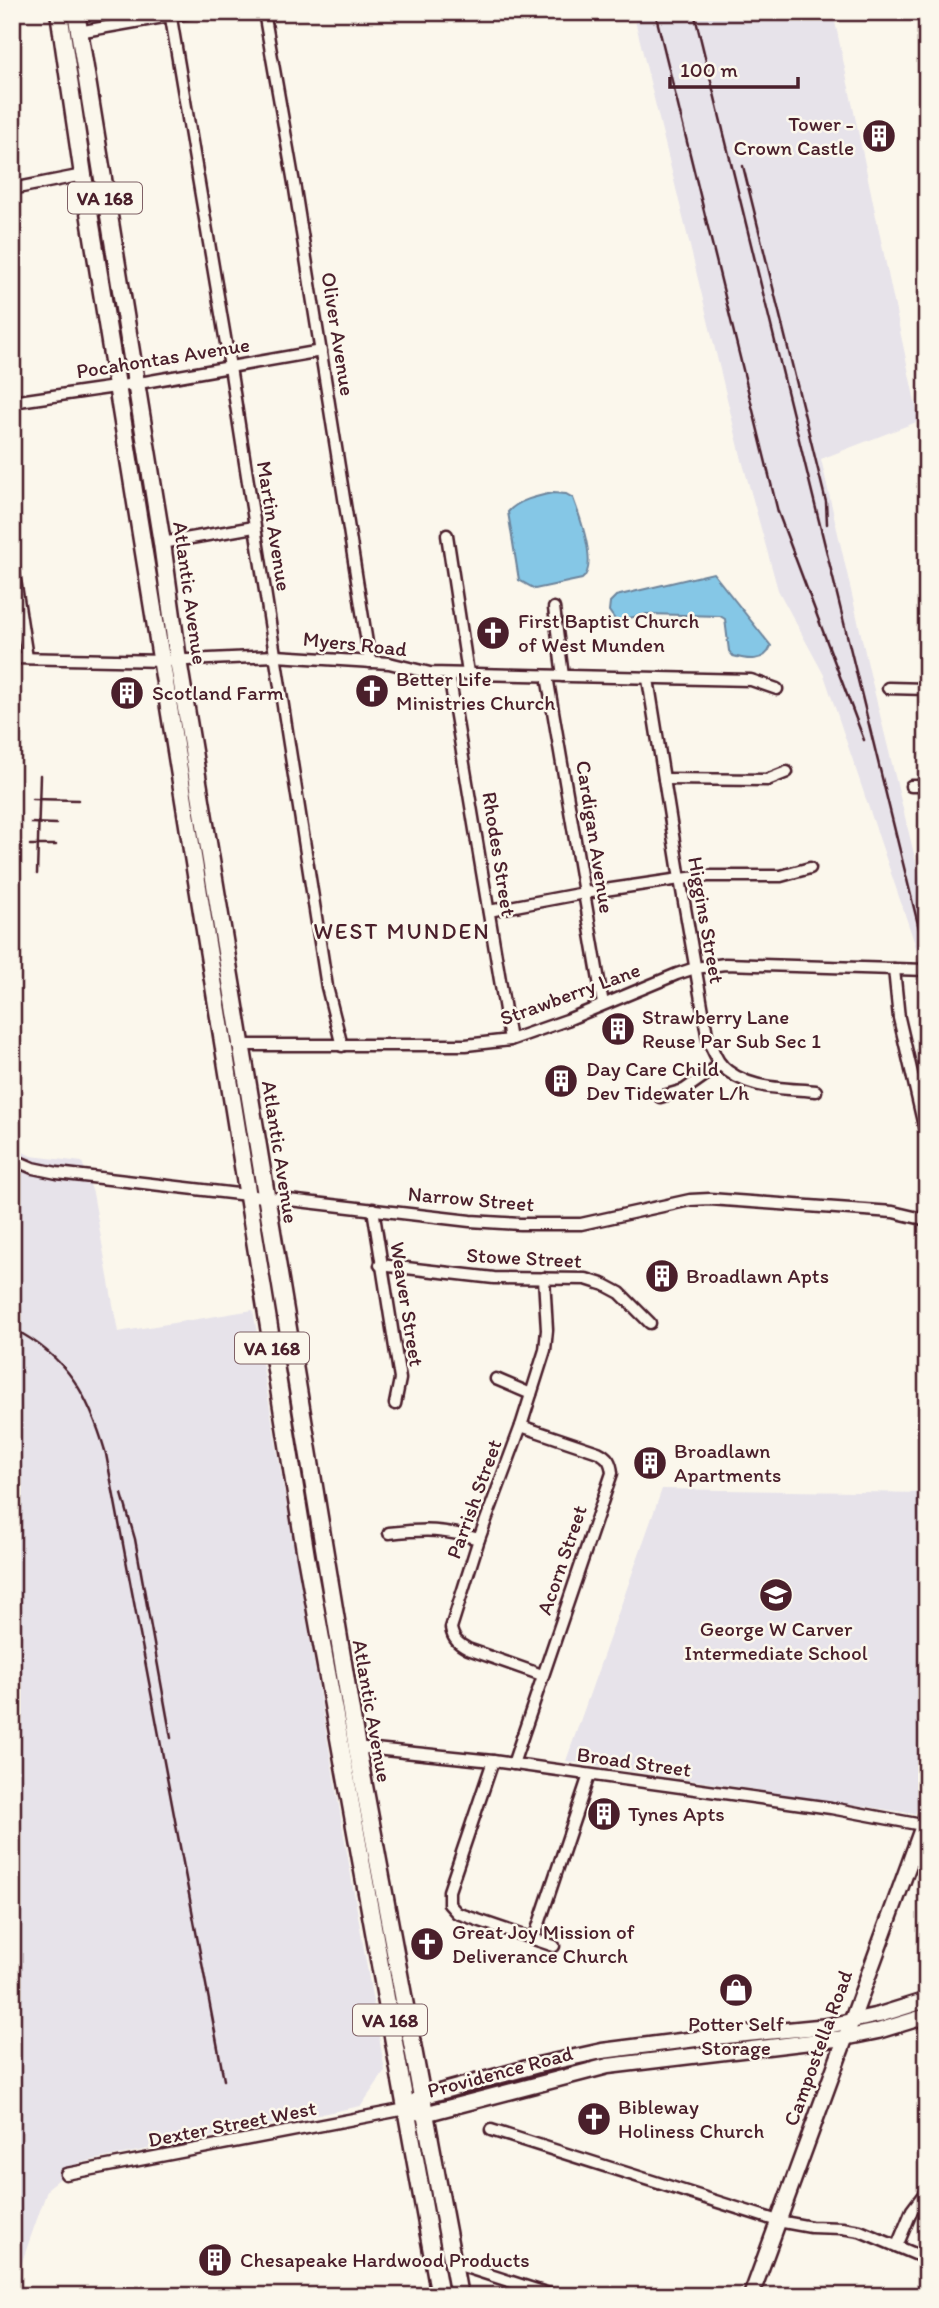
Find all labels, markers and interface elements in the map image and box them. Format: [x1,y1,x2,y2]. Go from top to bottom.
scale bar [670,46,797,90]
text: 100 m [680,57,738,82]
place label: Tower - Crown Castle [734,111,854,160]
building icon: Tower - Crown Castle [860,117,898,155]
road number: VA 168 [68,182,142,214]
street label: Oliver Avenue [316,270,361,398]
street label: Pocahontas Avenue [74,331,251,384]
street label: Martin Avenue [252,459,297,593]
street label: Atlantic Avenue [168,520,213,666]
place label: First Baptist Church of West Munden [518,608,699,657]
church icon: First Baptist Church of West Munden [474,614,512,652]
street label: Myers Road [302,626,409,661]
place label: Better Life Ministries Church [396,666,555,715]
church icon: Better Life Ministries Church [353,672,391,710]
building icon: Scotland Farm [108,674,146,712]
place label: Scotland Farm [152,680,284,705]
street label: Cardigan Avenue [571,759,620,915]
street label: Rhodes Street [477,790,522,918]
street label: Higgins Street [683,854,730,985]
district label: WEST MUNDEN [313,917,491,945]
street label: Strawberry Lane [496,957,643,1030]
place label: Strawberry Lane Reuse Par Sub Sec 1 [642,1004,821,1053]
building icon: Strawberry Lane Reuse Par Sub Sec 1 [599,1010,637,1048]
place label: Day Care Child Dev Tidewater L/h [586,1056,750,1105]
building icon: Day Care Child Dev Tidewater L/h [542,1062,580,1100]
street label: Atlantic Avenue [257,1079,304,1225]
street label: Narrow Street [407,1181,535,1216]
street label: Weaver Street [385,1240,430,1368]
street label: Stowe Street [466,1242,582,1273]
building icon: Broadlawn Apts [643,1257,681,1295]
place label: Broadlawn Apts [686,1263,829,1288]
road number: VA 168 [235,1332,309,1364]
street label: Parrish Street [440,1436,507,1562]
place label: Broadlawn Apartments [674,1438,781,1487]
building icon: Broadlawn Apartments [631,1444,669,1482]
street label: Acorn Street [531,1502,592,1618]
school or university icon: George W Carver Intermediate School [757,1576,795,1614]
place label: George W Carver Intermediate School [684,1616,868,1665]
street label: Atlantic Avenue [348,1638,397,1784]
street label: Broad Street [575,1741,693,1782]
building icon: Tynes Apts [585,1795,623,1833]
place label: Tynes Apts [628,1801,725,1826]
place label: Great Joy Mission of Deliverance Church [452,1919,635,1968]
church icon: Great Joy Mission of Deliverance Church [408,1925,446,1963]
street label: Campostella Road [778,1966,857,2129]
shop icon: Potter Self Storage [717,1971,755,2009]
road number: VA 168 [353,2004,427,2036]
place label: Potter Self Storage [688,2011,784,2060]
street label: Providence Road [424,2040,576,2103]
place label: Bibleway Holiness Church [618,2094,764,2143]
street label: Dexter Street West [146,2095,318,2152]
church icon: Bibleway Holiness Church [575,2100,613,2138]
building icon: Chesapeake Hardwood Products [196,2241,234,2279]
place label: Chesapeake Hardwood Products [240,2247,530,2272]

